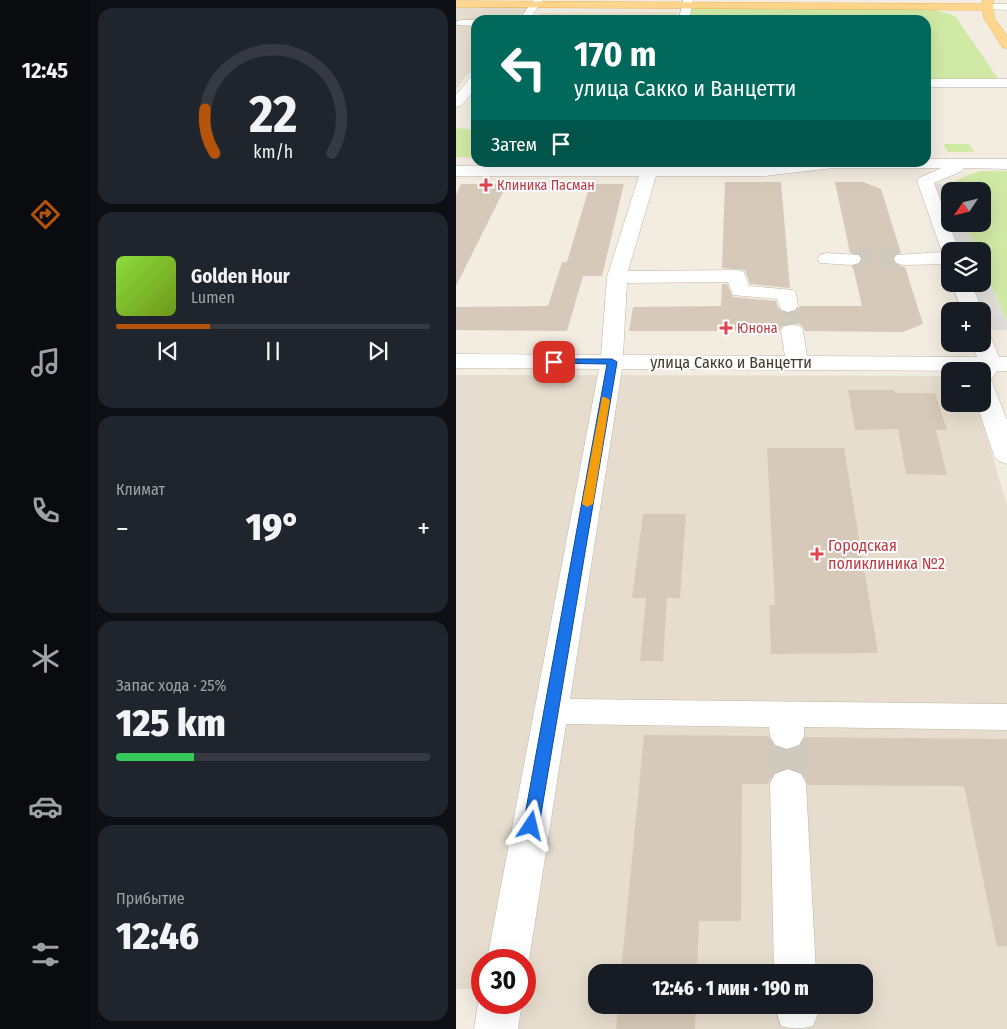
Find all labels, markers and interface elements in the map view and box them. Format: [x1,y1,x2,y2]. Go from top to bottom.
text: 170 m [574,33,657,75]
icon: left [491,35,556,100]
text: 12:45 [22,57,68,84]
text: улица Сакко и Ванцетти [574,75,796,102]
text: 22 [248,83,297,146]
icon: arrive [547,130,575,158]
text: Затем [491,133,537,156]
text: km/h [253,141,293,163]
place label: Клиника Пасман [497,177,595,194]
marker: Клиника Пасман [479,178,493,192]
north arrow [941,182,991,232]
map controls [941,182,991,412]
icon: directions [28,197,63,232]
button: layers [941,242,991,292]
text: Golden Hour [191,265,290,288]
text: Lumen [191,288,235,307]
button: + [941,302,991,352]
place label: Юнона [737,320,778,337]
marker: Юнона [719,321,733,335]
icon: previous [154,337,182,365]
icon: pause [259,337,287,365]
icon: next [364,337,392,365]
pin [533,341,575,383]
icon: music [28,345,63,380]
icon: arrive [540,348,568,376]
street label: улица Сакко и Ванцетти [650,353,812,372]
button: − [941,362,991,412]
text: Климат [116,480,165,499]
icon: phone [28,493,63,528]
text: 19° [246,504,300,550]
text: − [116,512,129,545]
text: + [417,512,430,545]
place label: Городская поликлиника №2 [828,536,945,573]
marker: Городская поликлиника №2 [810,547,824,561]
icon: climate [28,641,63,676]
text: Запас хода · 25% [116,676,226,695]
text: 125 km [116,700,226,746]
icon: car [28,789,63,824]
position arrow [504,799,556,851]
text: Прибытие [116,889,185,908]
text: 12:46 [116,913,199,959]
icon: filters [28,937,63,972]
speed limit sign: 30 [471,949,536,1014]
text: 12:46 · 1 мин · 190 m [652,977,809,1000]

